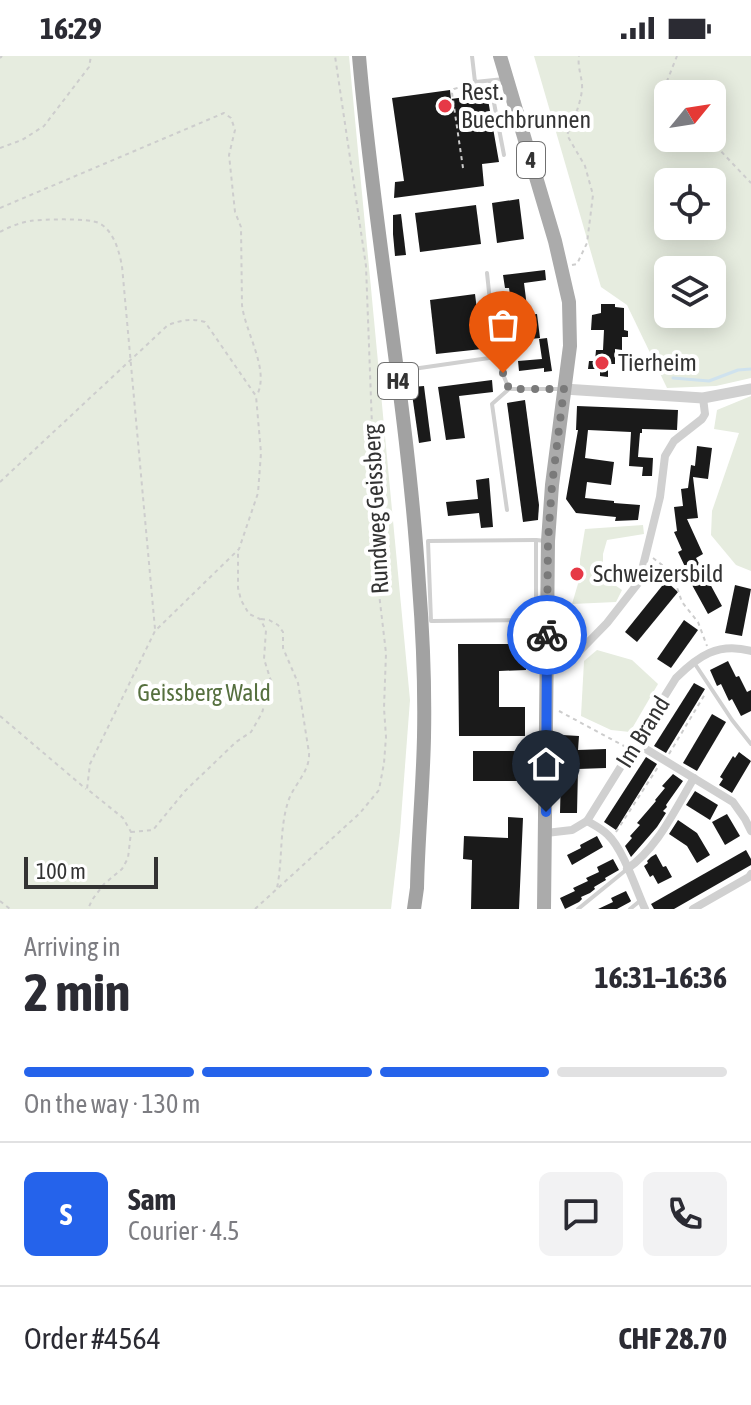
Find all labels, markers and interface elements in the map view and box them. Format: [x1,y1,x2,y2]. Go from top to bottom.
text: 16:29 [40,11,102,45]
place label: Rest. Buechbrunnen [461,78,591,133]
north arrow [654,80,726,152]
map controls [654,80,726,328]
marker: Rest. Buechbrunnen [436,97,454,115]
road number: 4 [517,142,545,178]
button: locate [654,168,726,240]
button: layers [654,256,726,328]
pin [469,291,537,373]
icon: bag [481,303,525,347]
place label: Tierheim [618,349,697,376]
marker: Tierheim [593,354,611,372]
road number: H4 [378,363,418,399]
street label: Rundweg Geissberg [358,423,393,595]
place label: Schweizersbild [593,560,723,587]
marker: Schweizersbild [568,565,586,583]
courier [507,595,587,675]
icon: bike [525,613,569,657]
park label: Geissberg Wald [137,679,271,706]
street label: Im Brand [610,691,675,772]
pin [512,730,580,812]
icon: home [524,742,568,786]
scale bar [24,853,158,889]
text: 100 m [36,858,86,884]
text: Arriving in [24,932,121,962]
text: 16:31–16:36 [595,960,727,994]
text: 2 min [24,962,130,1022]
text: On the way · 130 m [24,1089,201,1119]
button: chat [539,1172,623,1256]
button: phone [643,1172,727,1256]
text: Sam [128,1182,176,1216]
text: S [60,1197,72,1231]
text: Courier · 4.5 [128,1216,239,1246]
text: Order #4564 [24,1321,161,1355]
text: CHF 28.70 [618,1321,727,1355]

